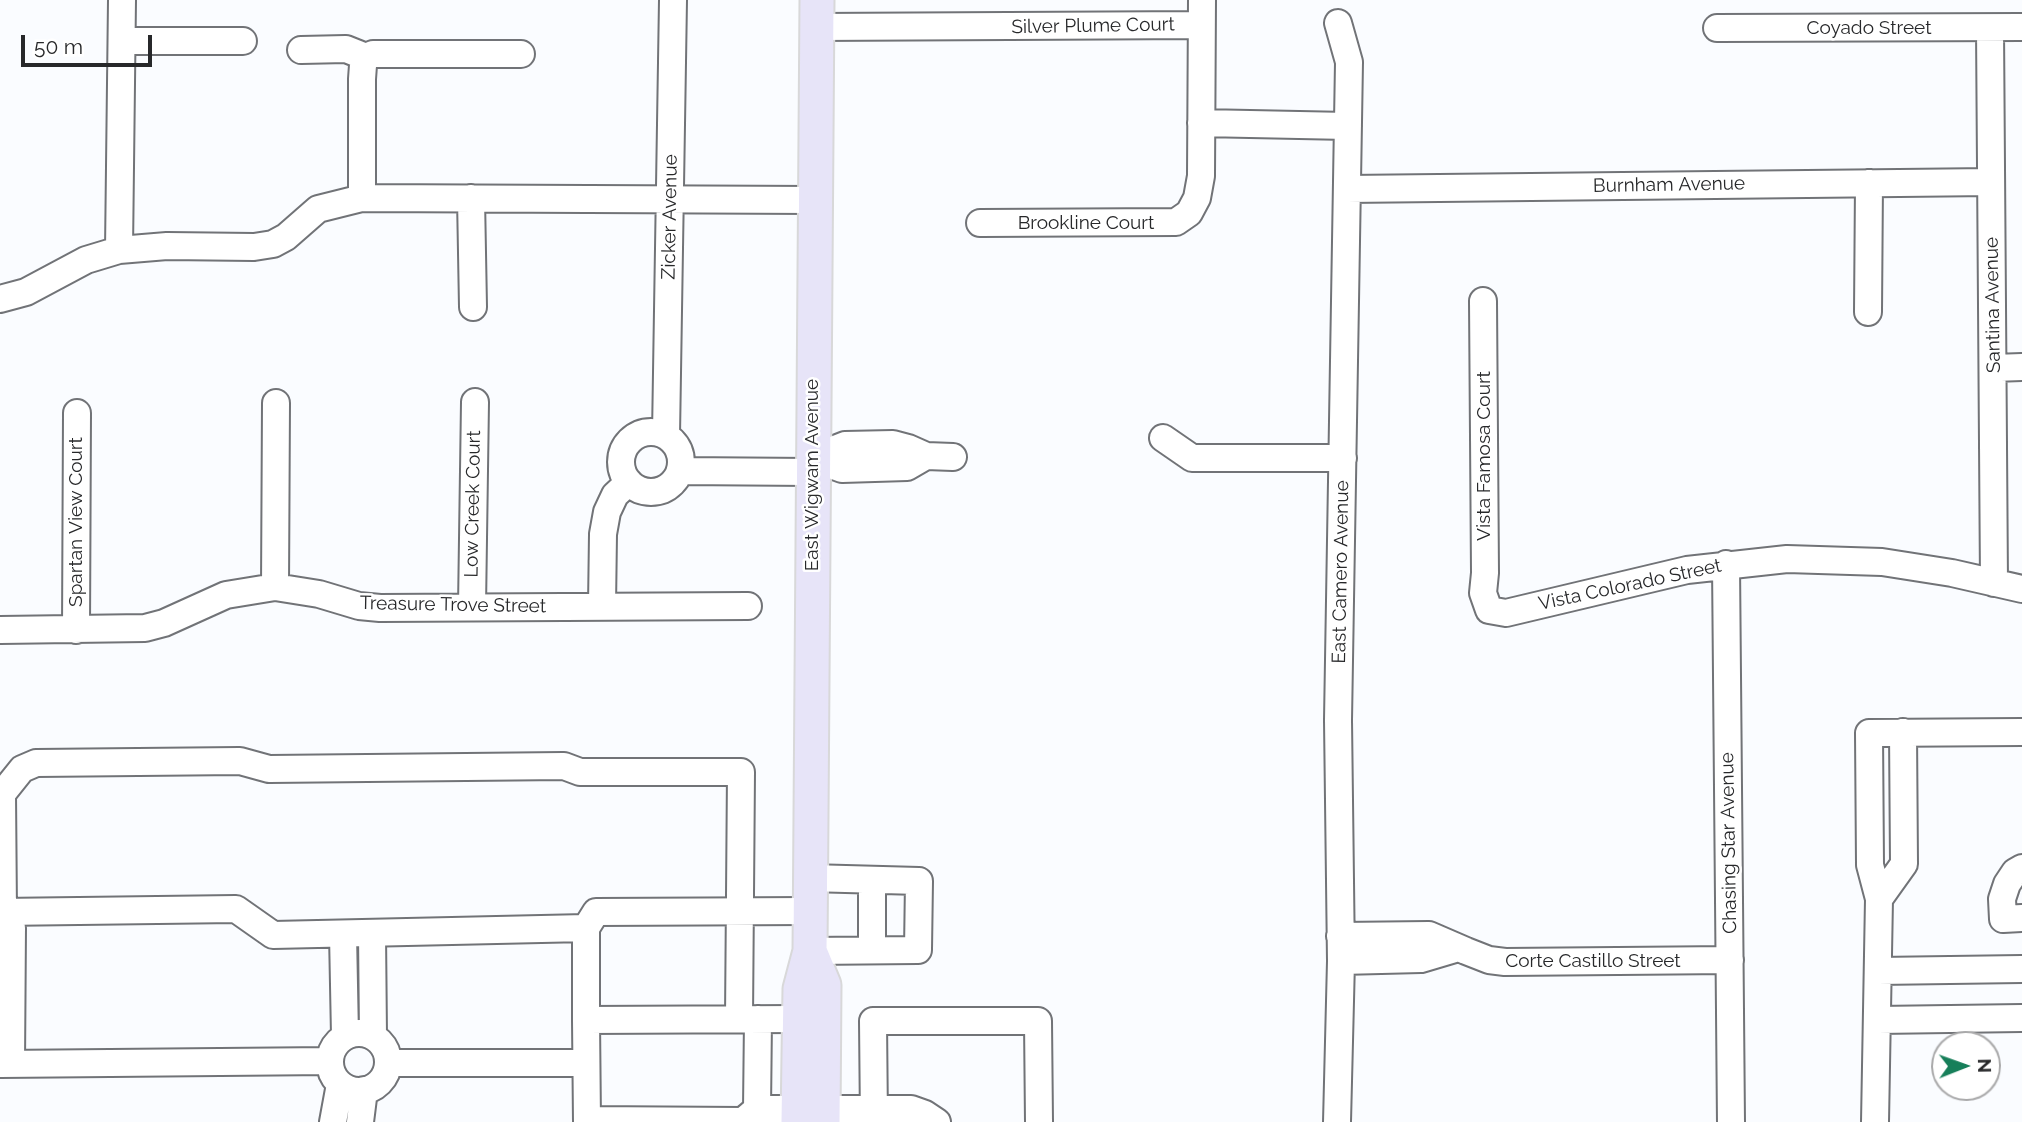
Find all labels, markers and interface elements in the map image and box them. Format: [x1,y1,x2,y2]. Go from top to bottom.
street label: Silver Plume Court [1011,13,1175,39]
street label: Coyado Street [1806,17,1932,39]
scale bar [24,21,156,65]
text: 50 m [34,34,83,59]
street label: Zicker Avenue [658,154,682,280]
street label: Burnham Avenue [1593,172,1745,198]
street label: Brookline Court [1018,212,1154,234]
street label: Santina Avenue [1980,237,2006,373]
street label: Vista Famosa Court [1473,371,1495,541]
street label: East Wigwam Avenue [801,379,823,571]
street label: Low Creek Court [460,430,486,578]
street label: Spartan View Court [65,437,87,607]
street label: East Camero Avenue [1328,480,1354,664]
street label: Vista Colorado Street [1537,554,1723,616]
street label: Treasure Trove Street [360,592,546,618]
street label: Chasing Star Avenue [1716,752,1742,934]
street label: Corte Castillo Street [1505,950,1681,972]
north arrow [1931,1031,2001,1101]
text: N [1974,1058,1996,1073]

